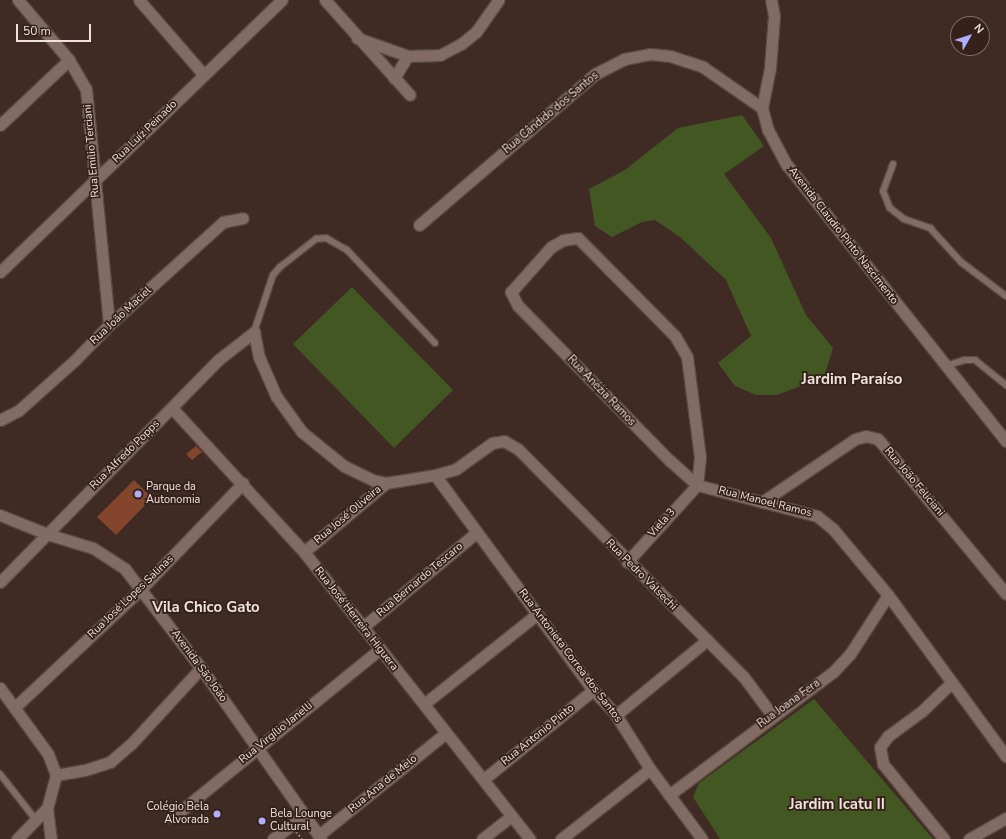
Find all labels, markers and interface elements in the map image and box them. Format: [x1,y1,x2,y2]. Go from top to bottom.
scale bar [18,16,93,42]
north arrow [950,16,990,56]
text: N [971,21,987,37]
text: 50 m [23,23,51,39]
street label: Rua Cândido dos Santos [501,69,601,157]
street label: Rua Luíz Peinado [110,98,180,166]
street label: Rua Emílio Terciani [81,104,103,198]
street label: Avenida Claudio Pinto Nascimento [785,165,901,307]
street label: Rua João Maciel [88,284,154,348]
street label: Rua Anézia Ramos [564,353,638,429]
district label: Jardim Paraíso [802,371,902,389]
street label: Rua Alfredo Popps [87,417,163,493]
street label: Rua João Feliciani [881,445,947,519]
place label: Parque da Autonomia [146,481,200,507]
street label: Rua José Oliveira [312,483,384,547]
street label: Rua Manoel Ramos [717,484,813,520]
marker: Parque da Autonomia [133,489,143,499]
street label: Viela 3 [646,506,678,540]
street label: Rua Pedro Valsechi [603,537,679,613]
street label: Rua Bernardo Tescaro [374,540,466,620]
street label: Rua José Lopes Salinas [85,553,177,641]
street label: Rua José Herreira Higuera [311,565,401,673]
street label: Rua Antonieta Correa dos Santos [515,587,625,725]
district label: Vila Chico Gato [152,599,260,617]
street label: Avenida São João [168,627,230,705]
street label: Rua Joana Fera [755,677,823,731]
street label: Rua Virgílio Janelli [237,699,315,767]
street label: Rua Antonio Pinto [499,702,577,768]
street label: Rua Ana de Melo [346,752,420,816]
district label: Jardim Icatu II [789,796,885,814]
place label: Colégio Bela Alvorada [146,801,209,827]
place label: Bela Lounge Cultural [270,808,332,834]
marker: Colégio Bela Alvorada [212,809,222,819]
marker: Bela Lounge Cultural [257,816,267,826]

